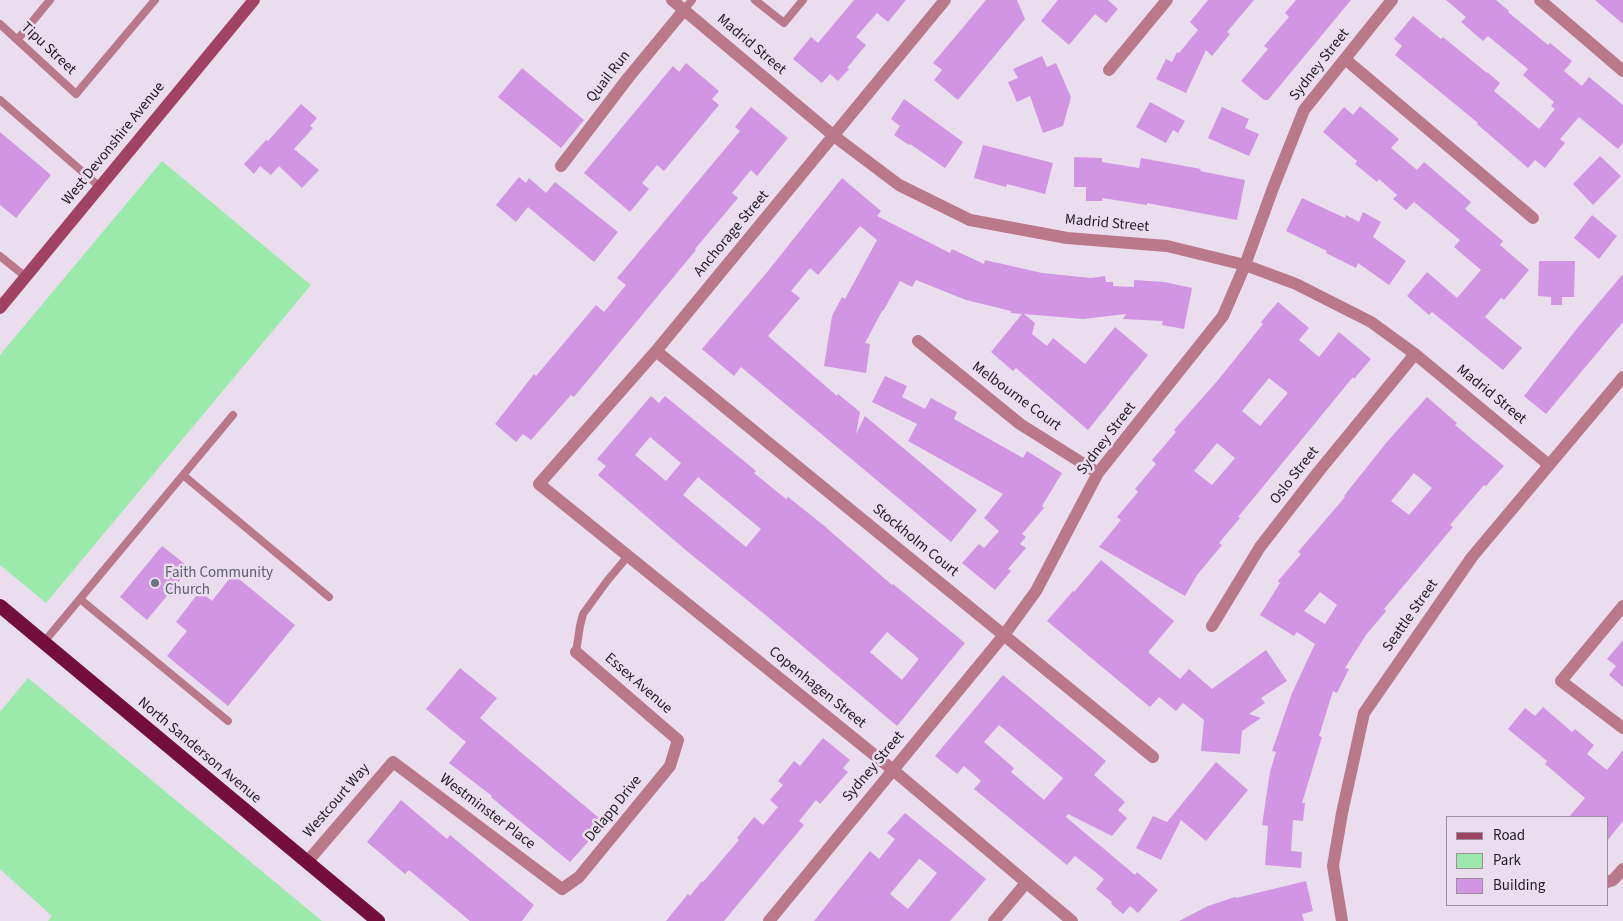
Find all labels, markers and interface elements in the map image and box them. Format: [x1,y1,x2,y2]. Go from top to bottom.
street label: Madrid Street [713,11,789,79]
street label: Tipu Street [17,19,79,79]
street label: Sydney Street [1286,25,1354,105]
street label: Quail Run [583,47,635,107]
street label: West Devonshire Avenue [59,79,169,209]
street label: Anchorage Street [691,187,773,281]
street label: Madrid Street [1064,211,1150,237]
street label: Melbourne Court [968,359,1064,435]
street label: Madrid Street [1452,361,1530,429]
street label: Sydney Street [1074,399,1140,479]
street label: Oslo Street [1267,443,1323,509]
street label: Stockholm Court [868,501,962,581]
place label: Faith Community Church [165,565,273,600]
street label: Seattle Street [1379,576,1443,656]
marker: Faith Community Church [149,577,161,589]
street label: Copenhagen Street [765,643,869,733]
street label: Essex Avenue [601,650,675,718]
street label: North Sanderson Avenue [134,694,264,808]
street label: Sydney Street [839,728,909,806]
street label: Westcourt Way [300,760,374,842]
street label: Westminster Place [436,770,538,854]
street label: Delapp Drive [582,772,646,846]
legend [1446,816,1608,906]
text: Road [1493,825,1525,846]
text: Park [1493,850,1521,871]
text: Building [1493,875,1545,896]

